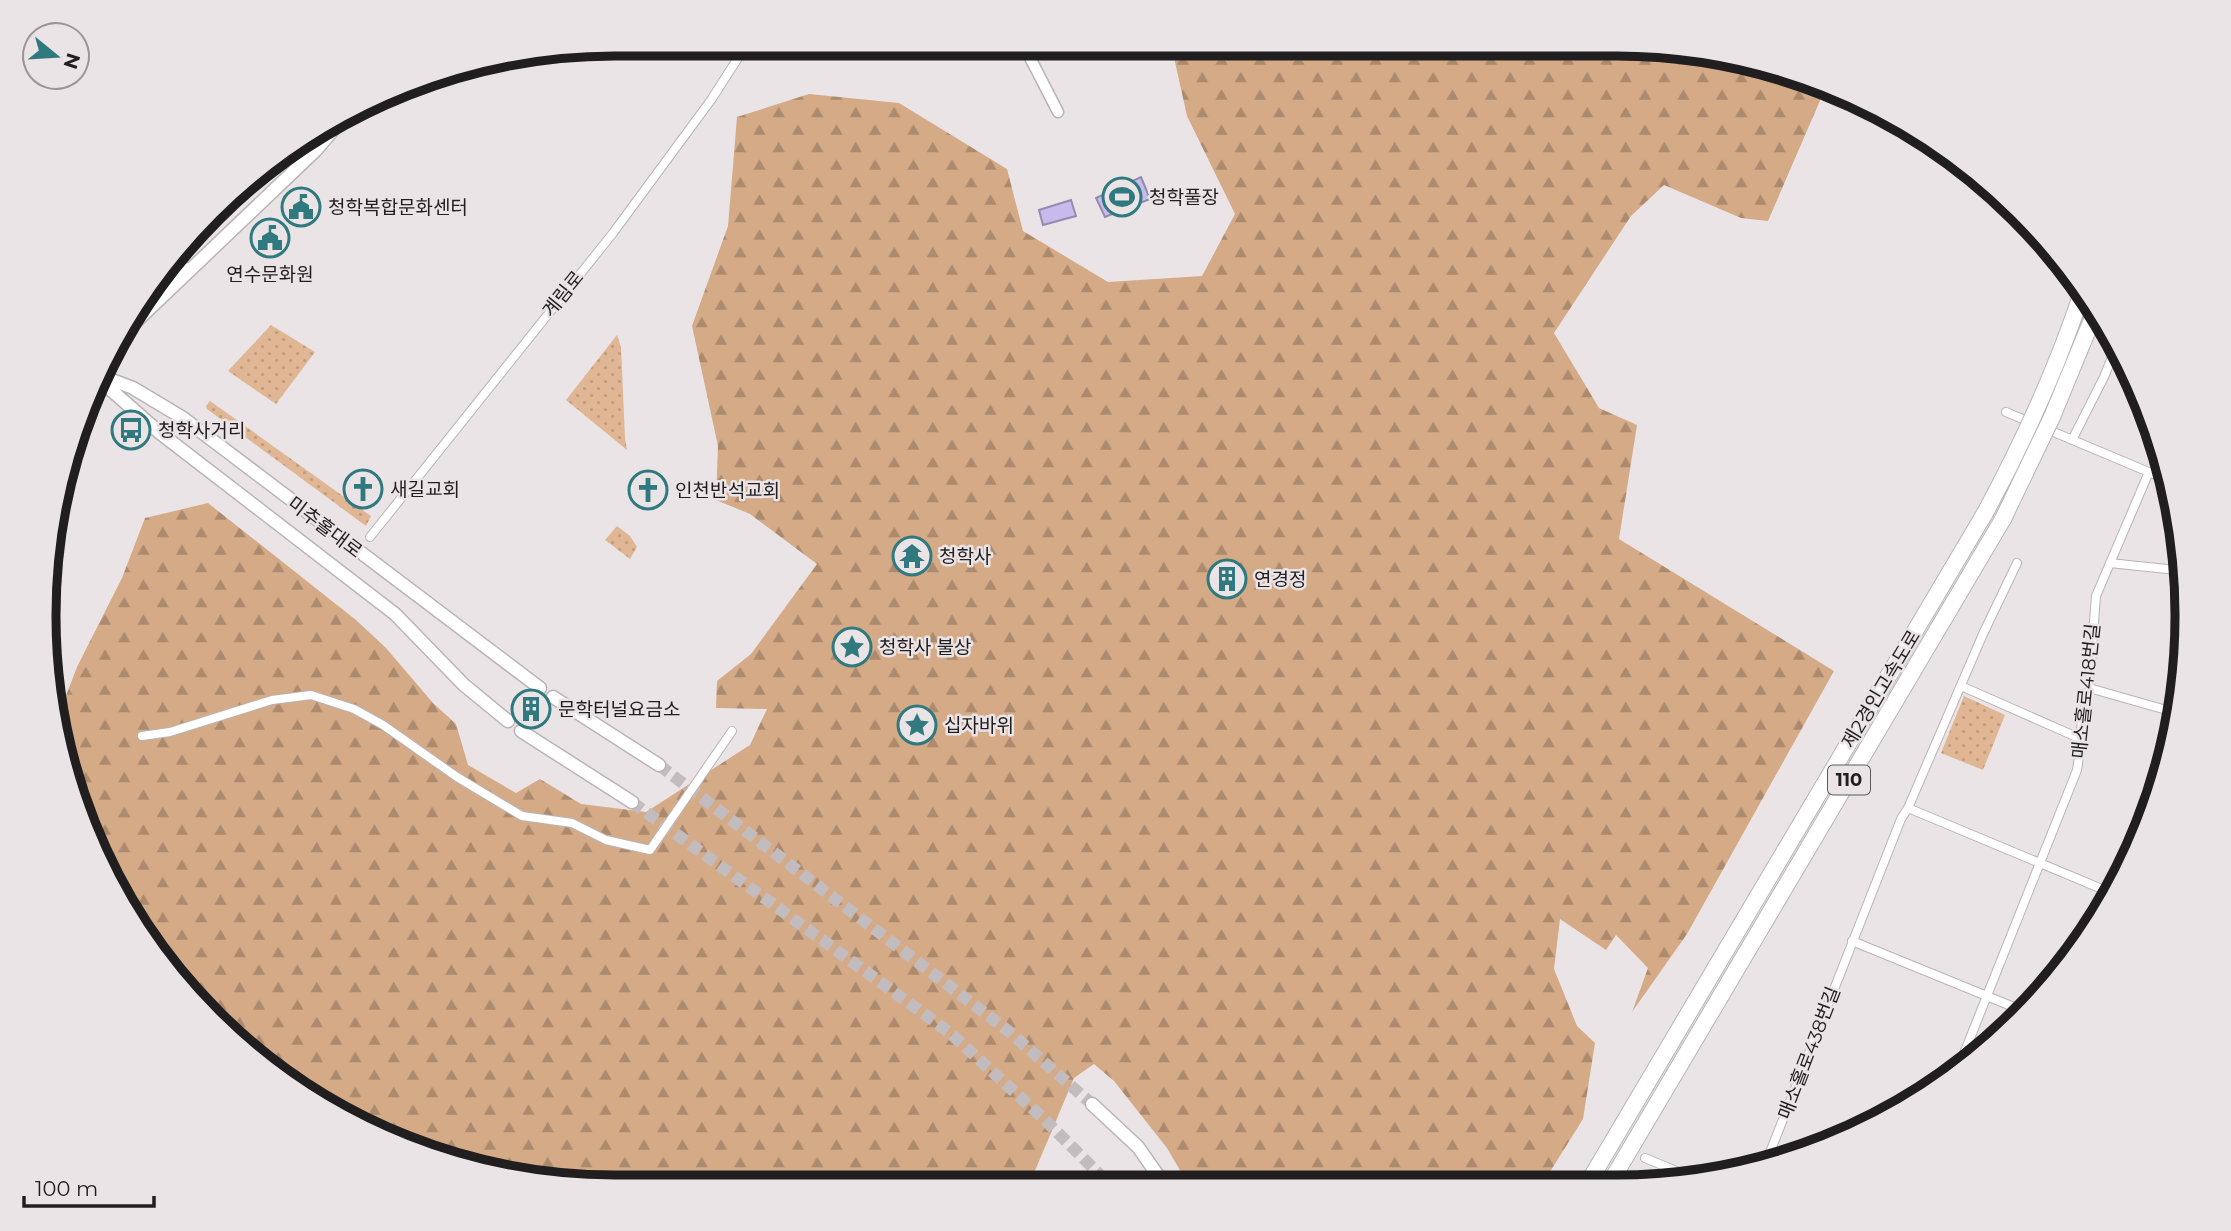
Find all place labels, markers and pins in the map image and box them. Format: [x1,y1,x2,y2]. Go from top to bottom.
sports icon: 청학풀장 [1101,176,1143,218]
public building icon: 청학복합문화센터 [280,186,322,228]
place label: 청학풀장 [1149,186,1219,209]
place label: 청학복합문화센터 [328,196,468,219]
public building icon: 연수문화원 [249,217,291,259]
place label: 연수문화원 [226,263,314,286]
bus stop icon: 청학사거리 [110,409,152,451]
place label: 청학사거리 [158,419,245,442]
church icon: 새길교회 [342,468,384,510]
church icon: 인천반석교회 [627,469,669,511]
place label: 새길교회 [390,478,460,501]
place label: 인천반석교회 [675,479,780,502]
temple icon: 청학사 [891,535,933,577]
place label: 청학사 [939,545,991,568]
building icon: 연경정 [1206,558,1248,600]
place label: 연경정 [1254,568,1306,591]
place icon: 청학사 불상 [831,626,873,668]
place label: 청학사 불상 [879,636,971,659]
building icon: 문학터널요금소 [510,688,552,730]
place label: 문학터널요금소 [558,698,680,721]
place icon: 십자바위 [896,704,938,746]
place label: 십자바위 [944,714,1014,737]

